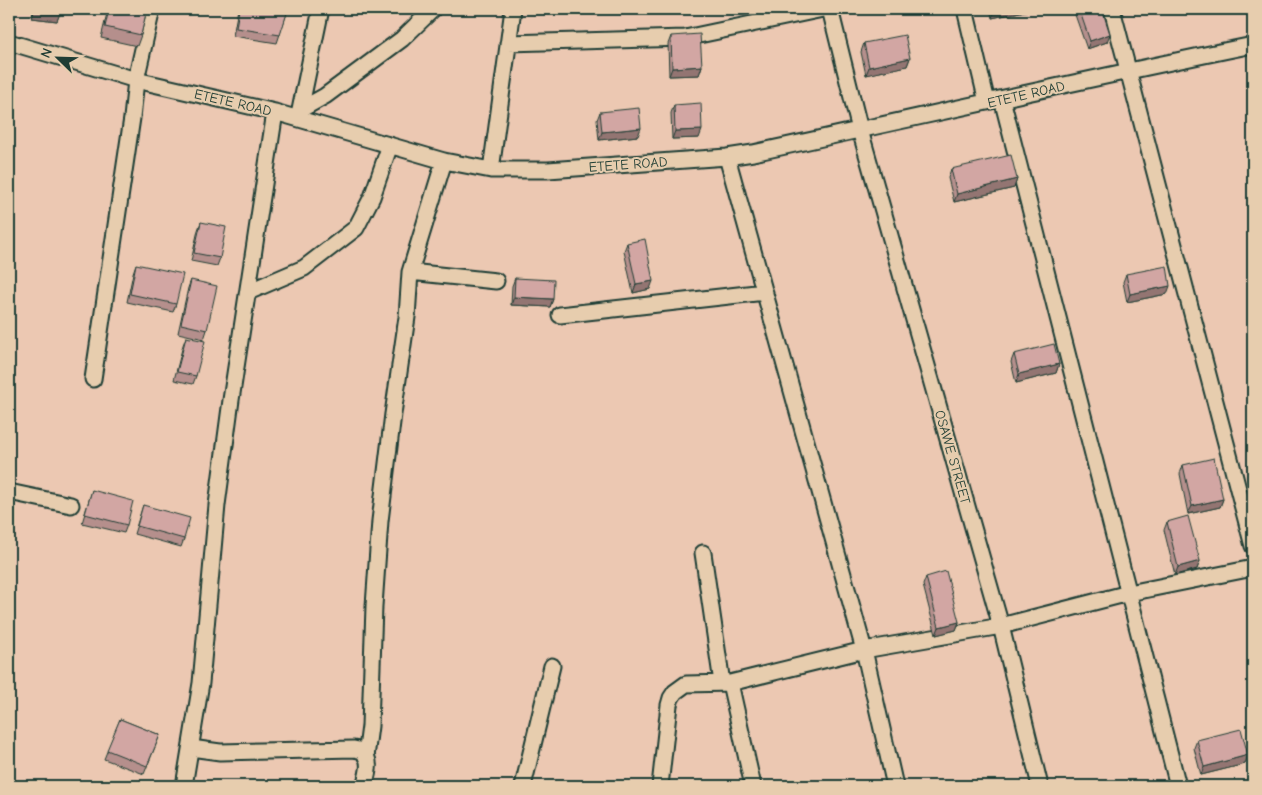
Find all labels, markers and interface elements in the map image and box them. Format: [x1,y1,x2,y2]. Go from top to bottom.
north arrow [32,32,82,82]
text: N [37,46,56,61]
street label: ETETE ROAD [986,77,1067,112]
street label: ETETE ROAD [193,85,273,120]
street label: ETETE ROAD [588,153,668,176]
street label: OSAWE STREET [931,408,974,507]

